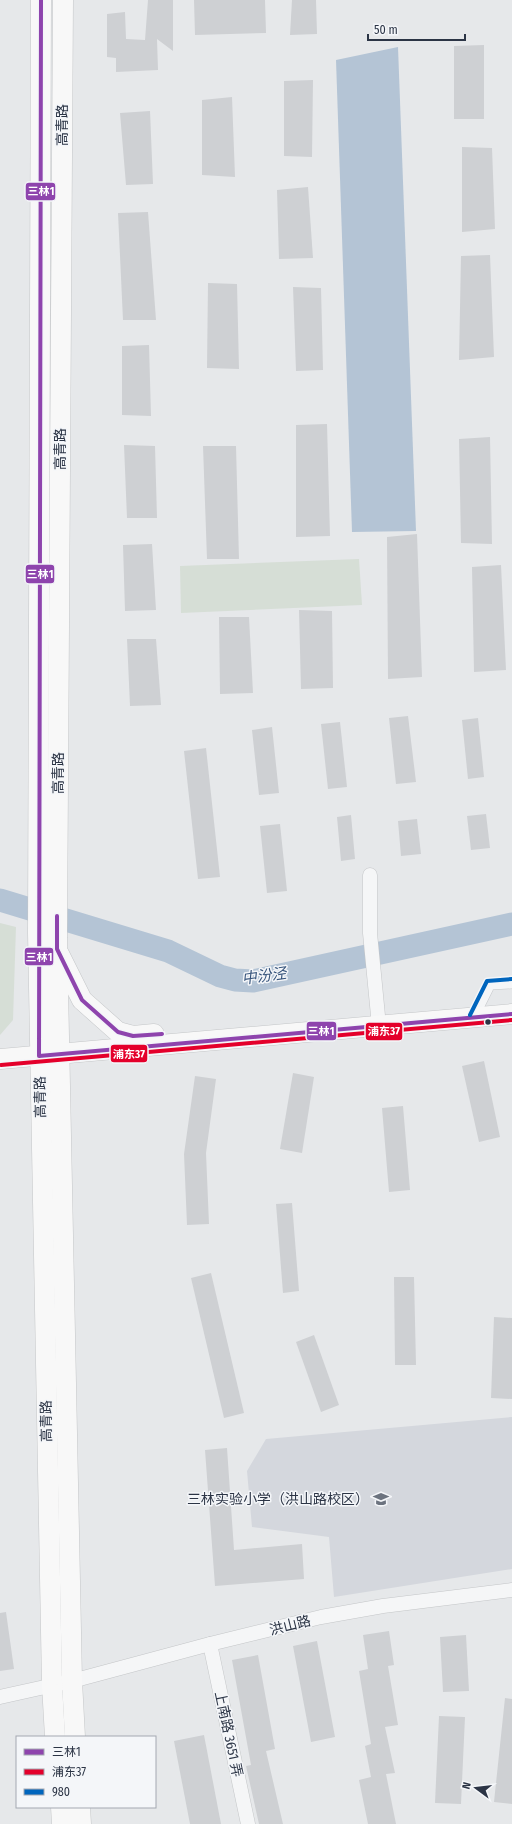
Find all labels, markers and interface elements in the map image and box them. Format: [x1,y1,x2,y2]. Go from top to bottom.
scale bar [368,16,465,42]
text: 50 m [374,23,398,37]
street label: 高青路 [54,104,71,146]
line badge: 三林1 [25,182,56,201]
text: 三林1 [28,185,54,198]
street label: 高青路 [52,428,69,470]
line badge: 三林1 [25,564,55,584]
text: 三林1 [27,568,53,581]
street label: 高青路 [50,752,67,794]
line badge: 三林1 [24,947,54,966]
text: 三林1 [26,951,52,964]
water label: 中汾泾 [240,964,290,988]
unlabelled marker [483,1017,493,1027]
line badge: 三林1 [306,1021,337,1041]
line badge: 浦东37 [365,1022,403,1041]
text: 三林1 [308,1025,334,1038]
text: 浦东37 [368,1025,400,1038]
line badge: 浦东37 [110,1044,148,1063]
text: 浦东37 [113,1048,145,1061]
street label: 高青路 [32,1076,49,1118]
street label: 高青路 [38,1400,55,1442]
school or university icon: 三林实验小学（洪山路校区） [372,1490,390,1508]
place label: 三林实验小学（洪山路校区） [187,1491,369,1508]
street label: 洪山路 [268,1612,313,1639]
street label: 上南路 3651 弄 [211,1690,246,1778]
legend [16,1736,156,1808]
text: 三林1 [52,1745,81,1759]
text: 浦东37 [52,1765,86,1779]
north arrow [456,1768,496,1808]
text: N [460,1781,474,1790]
text: 980 [52,1785,70,1799]

